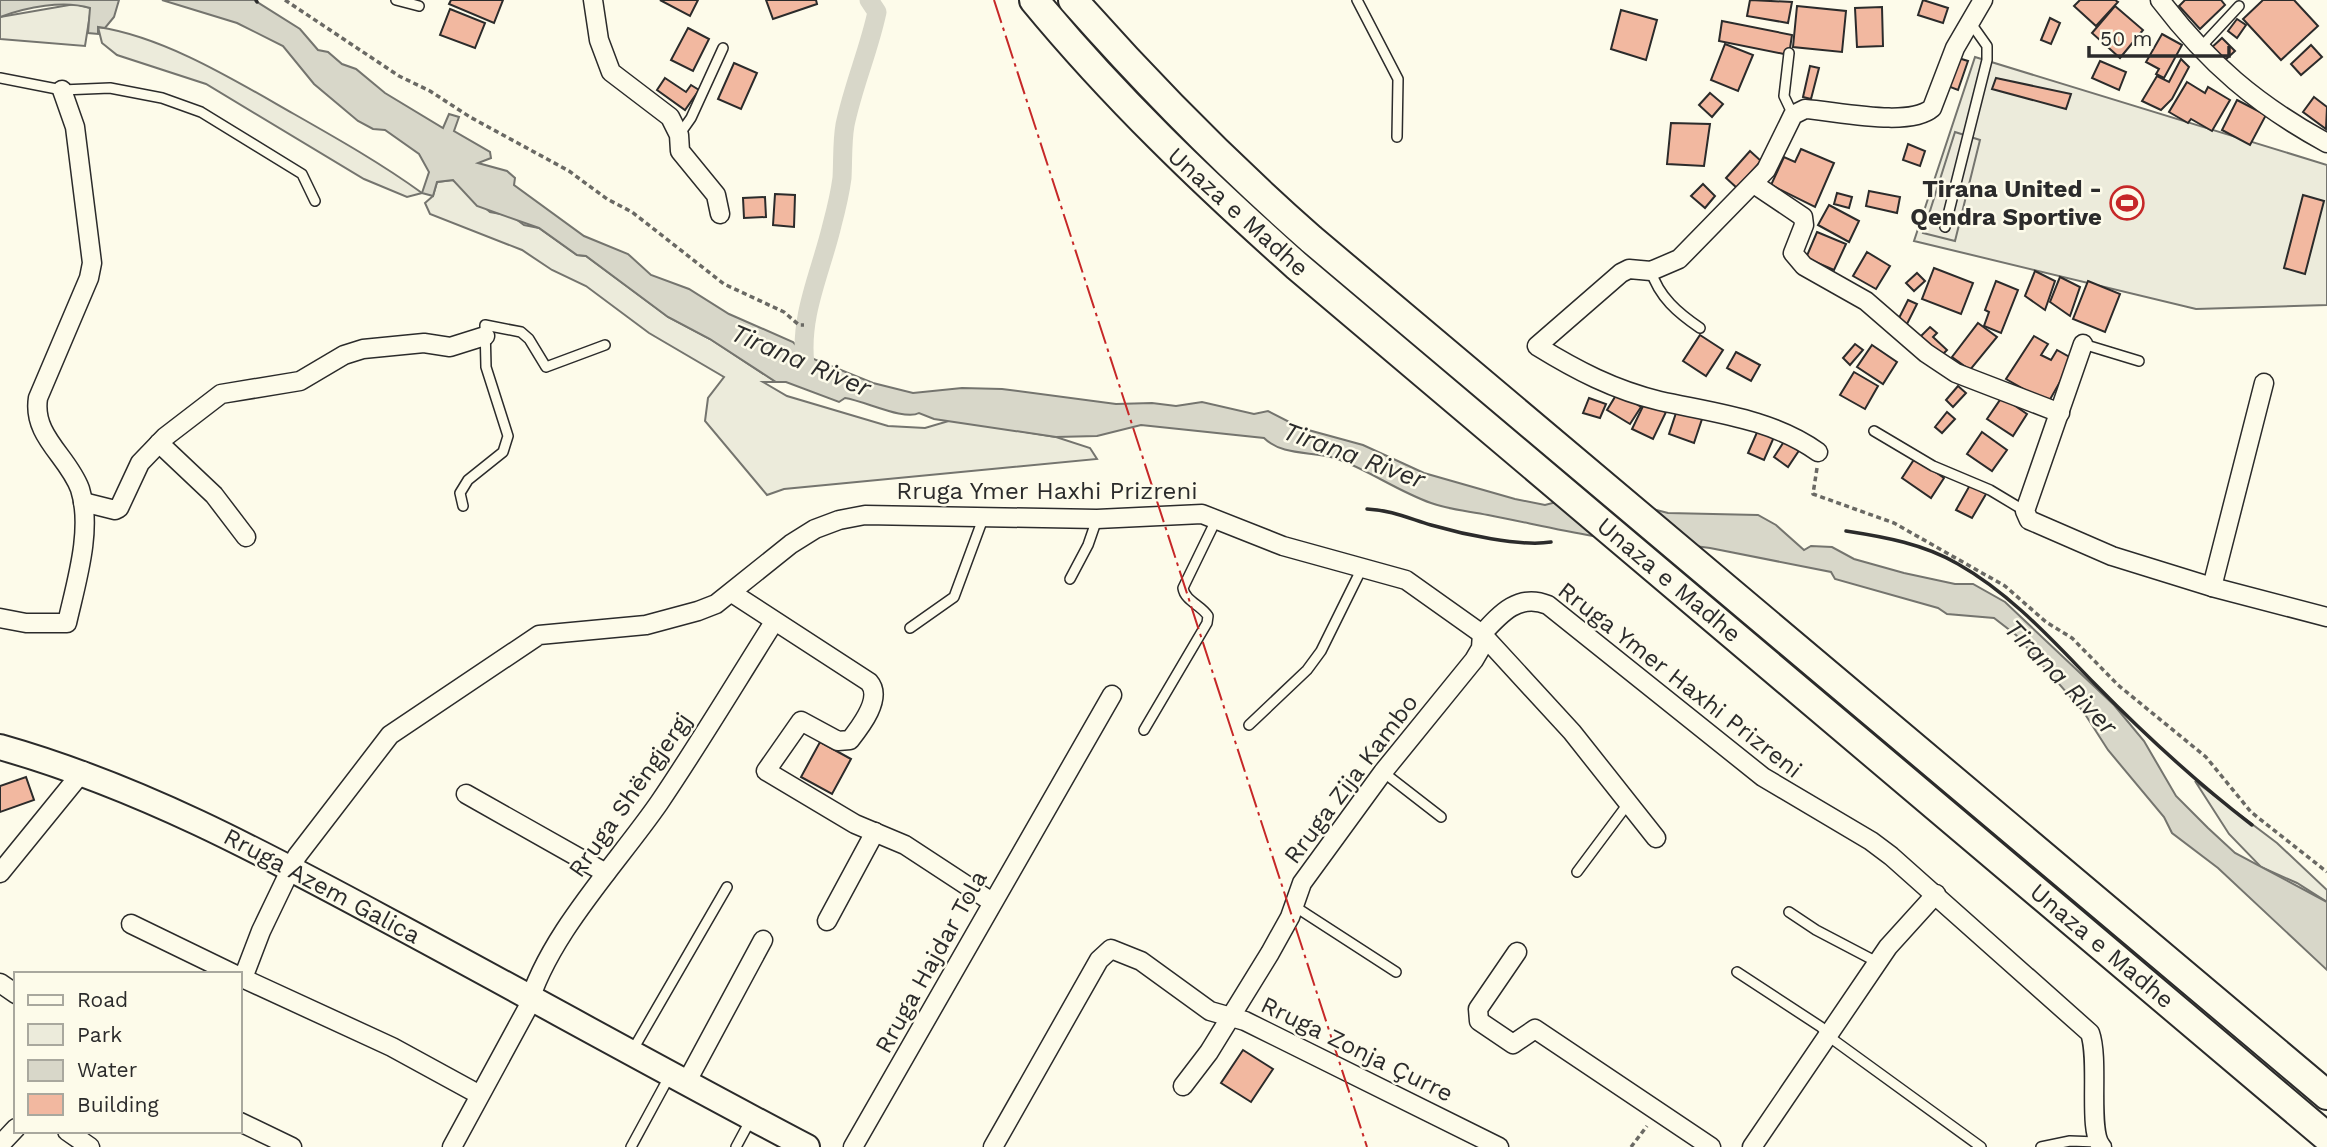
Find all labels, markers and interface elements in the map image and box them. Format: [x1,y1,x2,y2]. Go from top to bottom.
scale bar [2089,14,2229,58]
text: 50 m [2100,26,2152,51]
street label: Unaza e Madhe [1162,142,1314,282]
place label: Tirana United - Qendra Sportive [1910,175,2102,231]
sports icon: Tirana United - Qendra Sportive [2108,184,2146,222]
water label: Tirana River [727,317,876,403]
water label: Tirana River [1279,415,1430,495]
street label: Rruga Ymer Haxhi Prizreni [896,477,1198,505]
street label: Unaza e Madhe [1591,512,1747,648]
street label: Rruga Ymer Haxhi Prizreni [1553,576,1807,784]
water label: Tirana River [1998,613,2124,742]
street label: Rruga Zija Kambo [1278,689,1424,869]
street label: Rruga Shëngjergj [563,707,697,883]
street label: Rruga Azem Galica [219,822,425,950]
street label: Rruga Hajdar Tola [869,866,993,1058]
street label: Unaza e Madhe [2024,878,2180,1014]
legend [14,972,242,1133]
text: Road [77,987,128,1012]
street label: Rruga Zonja Çurre [1256,990,1458,1108]
text: Park [77,1022,122,1047]
text: Water [77,1057,138,1082]
text: Building [77,1092,159,1117]

